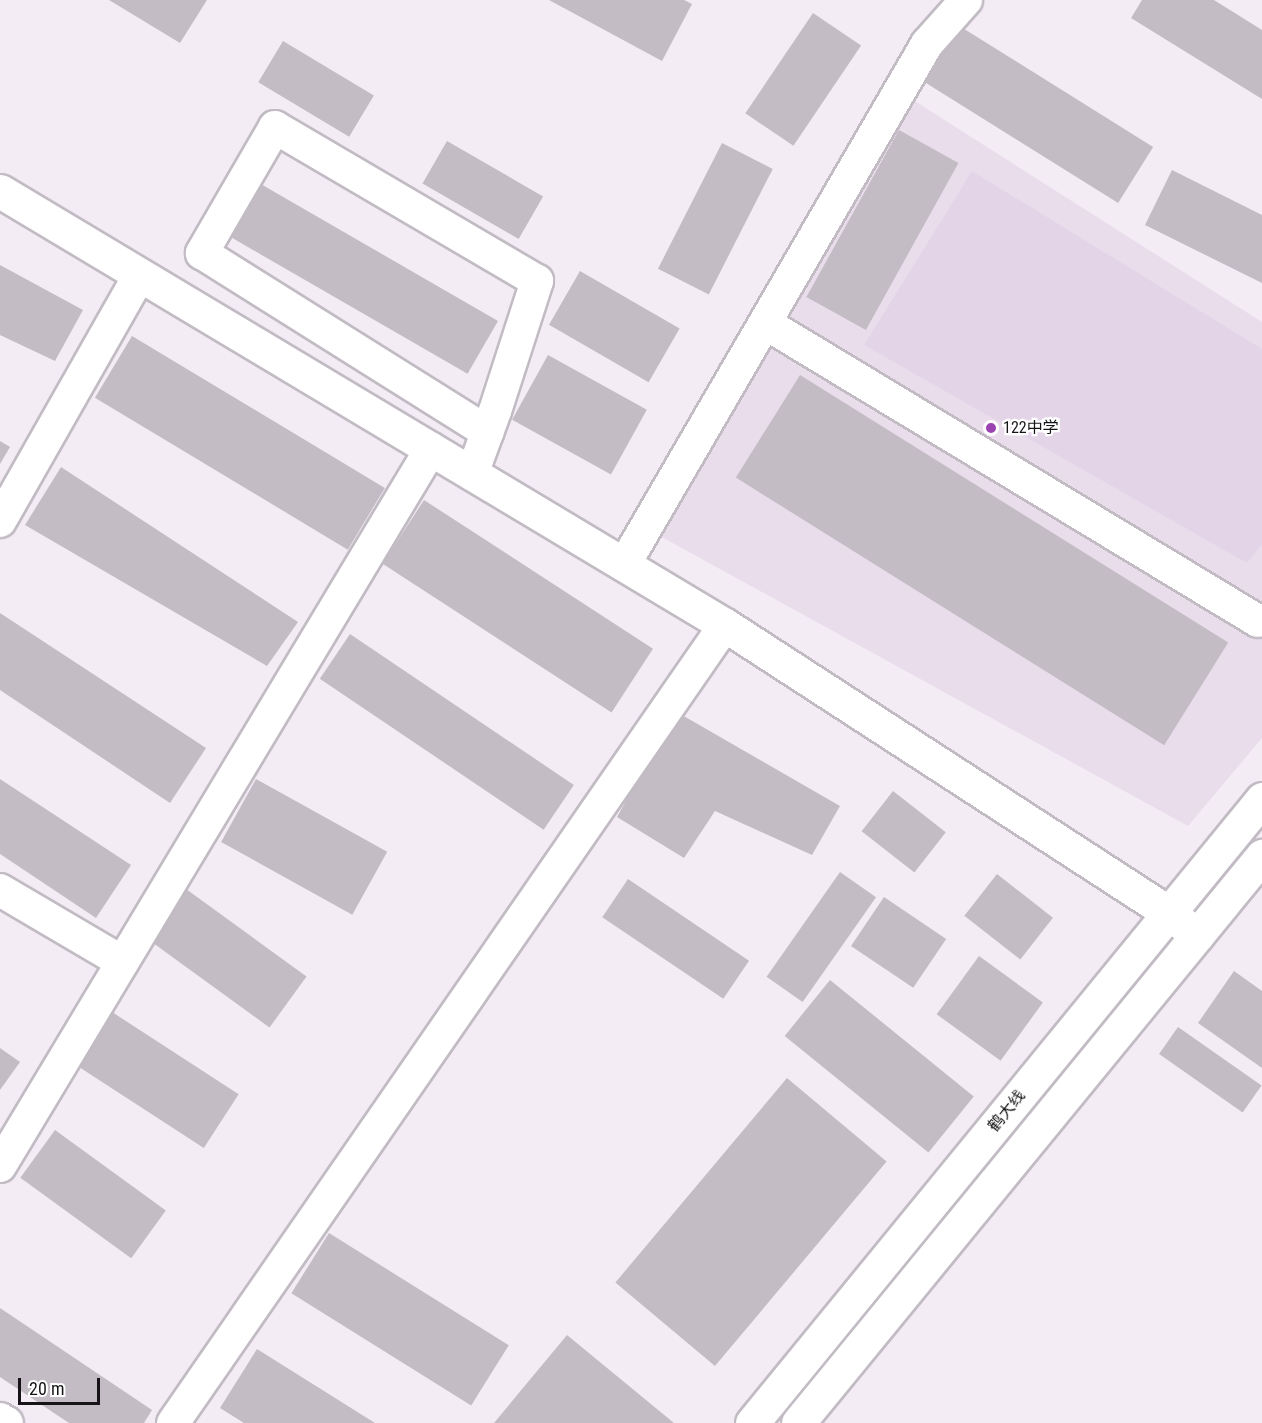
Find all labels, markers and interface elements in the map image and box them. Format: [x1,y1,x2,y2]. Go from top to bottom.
place label: 122中学 [1003,418,1059,438]
marker: 122中学 [984,421,998,435]
street label: 鹤大线 [984,1086,1030,1136]
scale bar [21,1366,104,1404]
text: 20 m [29,1378,64,1399]

